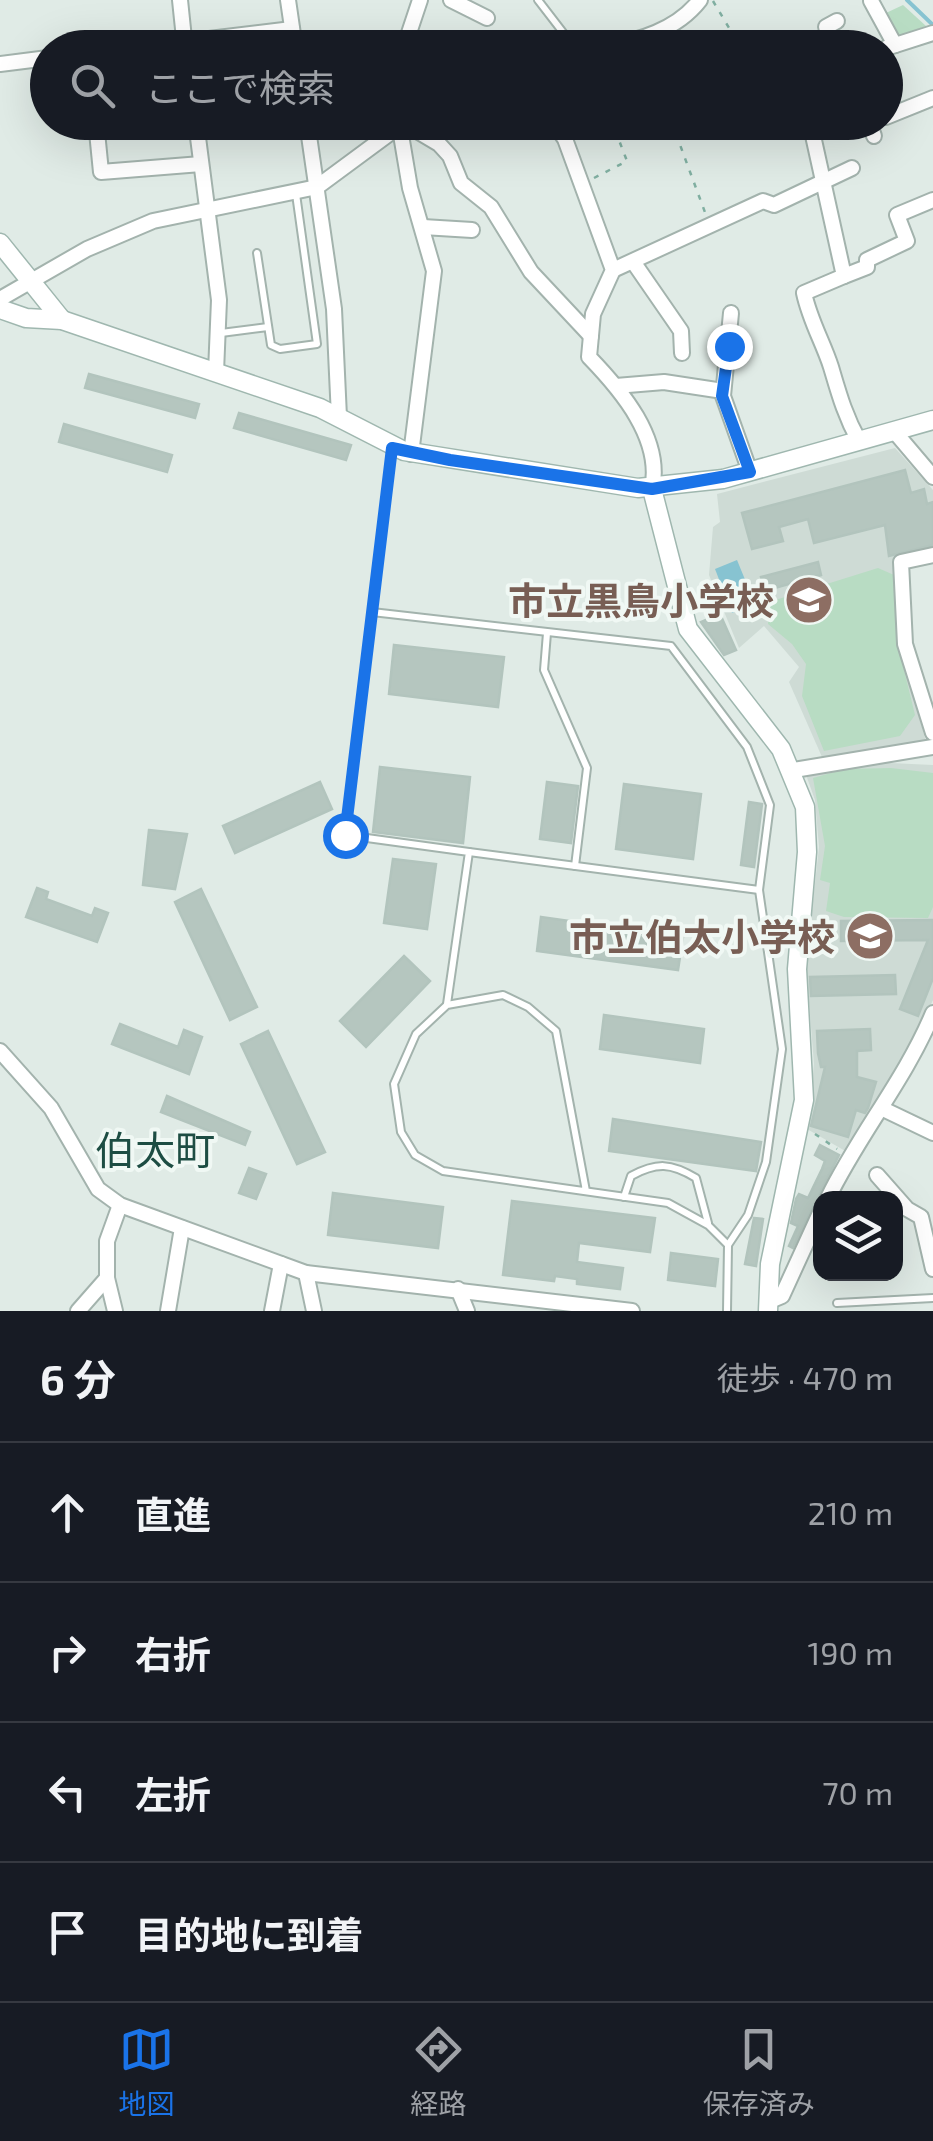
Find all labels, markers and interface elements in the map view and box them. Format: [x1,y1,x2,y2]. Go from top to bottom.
search box [30,30,903,140]
icon: search [65,58,120,113]
text: ここで検索 [145,64,335,110]
route end [707,324,753,370]
school or university icon: 市立黒鳥小学校 [783,574,835,626]
place label: 市立黒鳥小学校 [508,577,774,623]
route start [323,813,369,859]
school or university icon: 市立伯太小学校 [844,910,896,962]
place label: 市立伯太小学校 [569,913,835,959]
district label: 伯太町 [95,1125,215,1173]
map controls [813,1191,903,1281]
button: layers [813,1191,903,1281]
text: 6 分 [40,1353,116,1403]
text: 徒歩 · 470 m [717,1358,893,1396]
icon: ahead [40,1485,95,1540]
text: 直進 [135,1491,211,1537]
text: 210 m [808,1493,893,1531]
icon: right [40,1625,95,1680]
text: 右折 [135,1631,211,1677]
text: 190 m [807,1633,893,1671]
icon: left [40,1765,95,1820]
text: 左折 [135,1771,211,1817]
text: 70 m [822,1773,893,1811]
icon: arrive [40,1905,95,1960]
text: 目的地に到着 [135,1911,363,1957]
tab: 地図 [118,2022,174,2122]
tab: 経路 [410,2022,467,2122]
tab: 保存済み [703,2022,815,2122]

